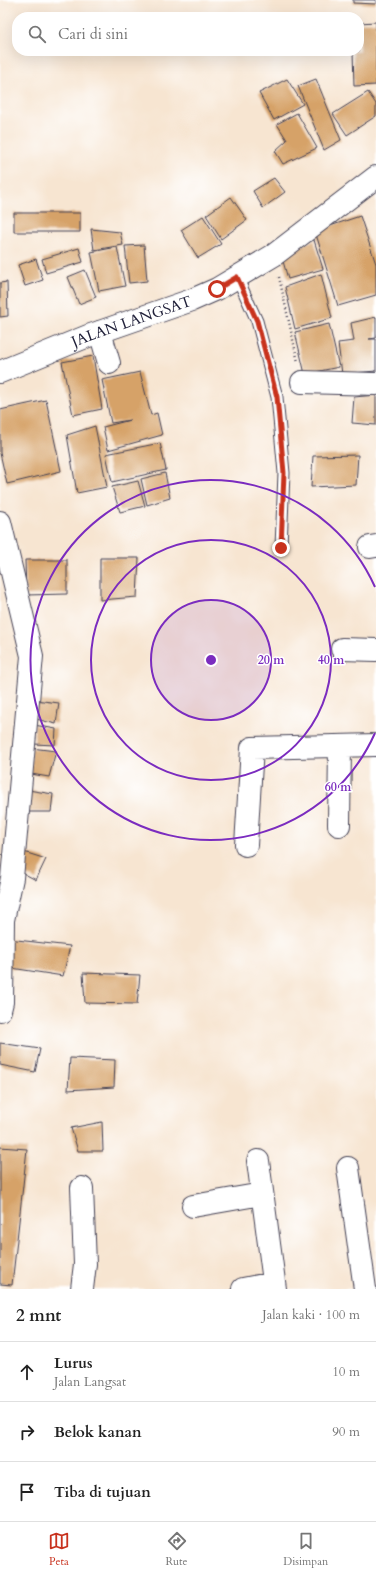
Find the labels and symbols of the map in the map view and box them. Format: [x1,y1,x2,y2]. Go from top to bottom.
route start [208,280,226,298]
street label: JALAN LANGSAT [67,291,194,352]
route end [272,539,290,557]
text: 20 m [258,652,285,668]
text: 40 m [318,652,345,668]
centre of rings [204,653,218,667]
text: 60 m [325,779,352,795]

